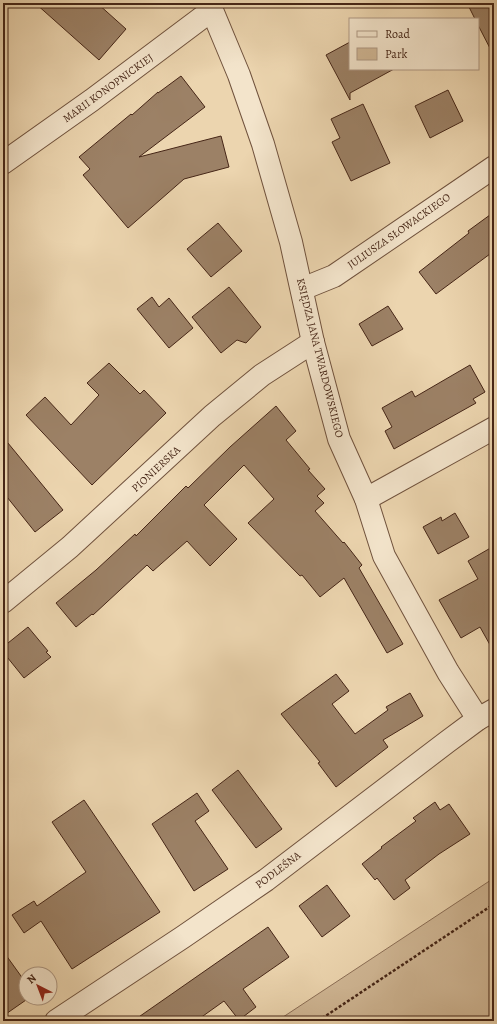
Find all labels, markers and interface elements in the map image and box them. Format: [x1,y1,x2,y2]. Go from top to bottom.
legend [349,18,479,70]
text: Road [385,26,411,42]
text: Park [385,46,408,62]
street label: MARII KONOPNICKIEJ [60,50,157,126]
street label: JULIUSZA SŁOWACKIEGO [344,189,454,272]
street label: KSIĘDZA JANA TWARDOWSKIEGO [293,277,347,440]
street label: PIONIERSKA [128,442,184,496]
street label: PODLEŚNA [252,848,304,892]
north arrow [18,966,58,1006]
text: N [24,971,40,987]

